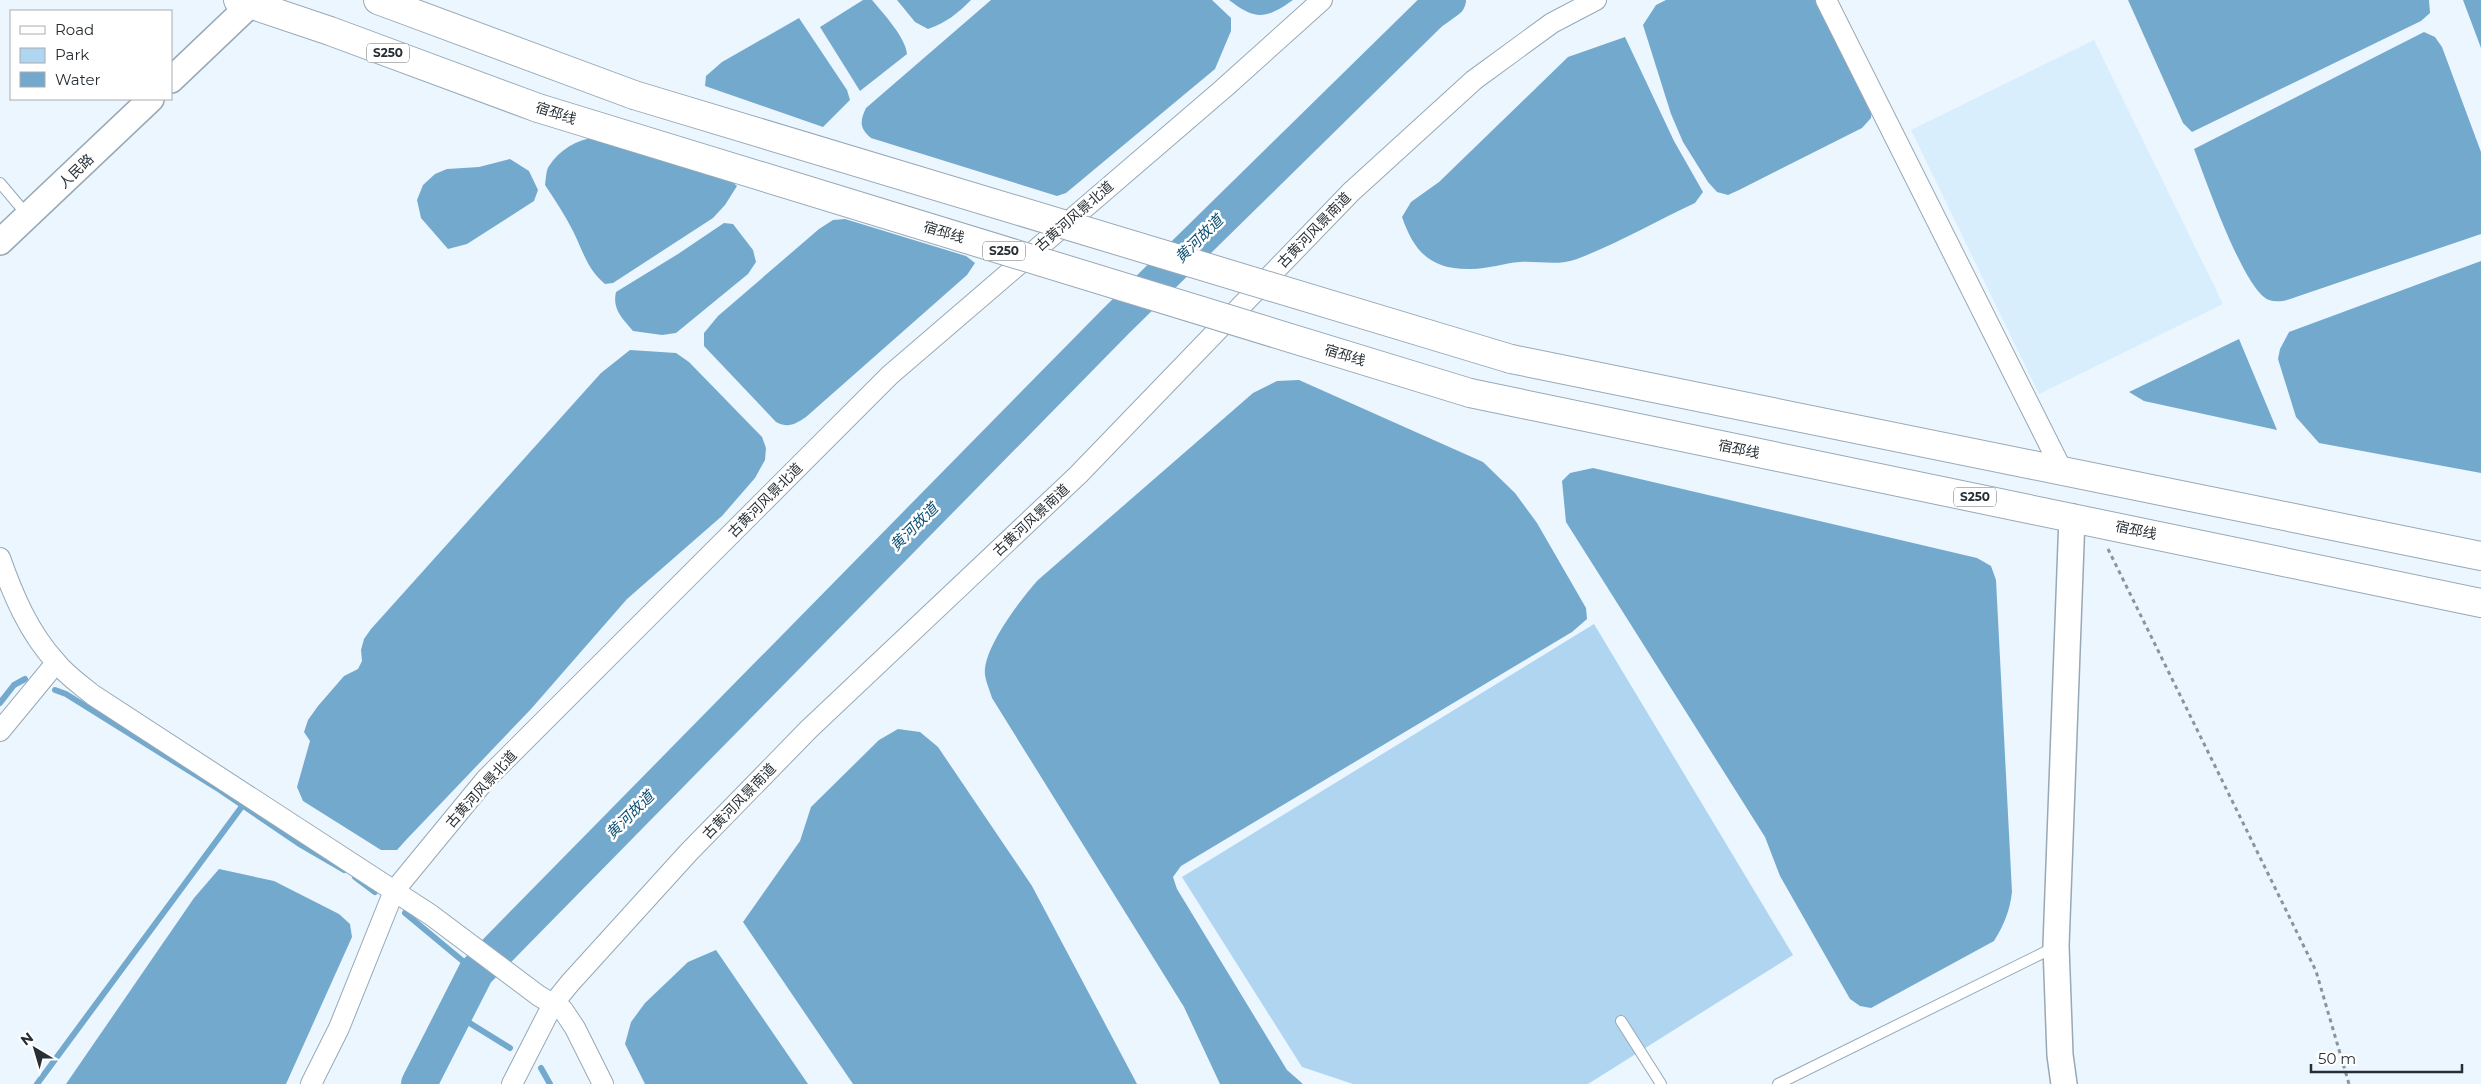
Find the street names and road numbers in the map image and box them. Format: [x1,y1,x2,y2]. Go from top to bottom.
road number: S250 [367,44,409,62]
street label: 宿邳线 [533,98,579,128]
street label: 人民路 [55,150,97,192]
street label: 古黄河风景北道 [1031,177,1117,255]
street label: 古黄河风景南道 [1273,189,1355,271]
street label: 宿邳线 [921,217,967,247]
road number: S250 [983,242,1025,260]
street label: 宿邳线 [1322,340,1368,370]
street label: 宿邳线 [1717,436,1761,462]
street label: 古黄河风景北道 [724,459,806,541]
street label: 古黄河风景南道 [989,480,1073,560]
road number: S250 [1954,488,1996,507]
street label: 宿邳线 [2114,517,2158,543]
street label: 古黄河风景北道 [442,747,520,831]
street label: 古黄河风景南道 [698,760,780,842]

